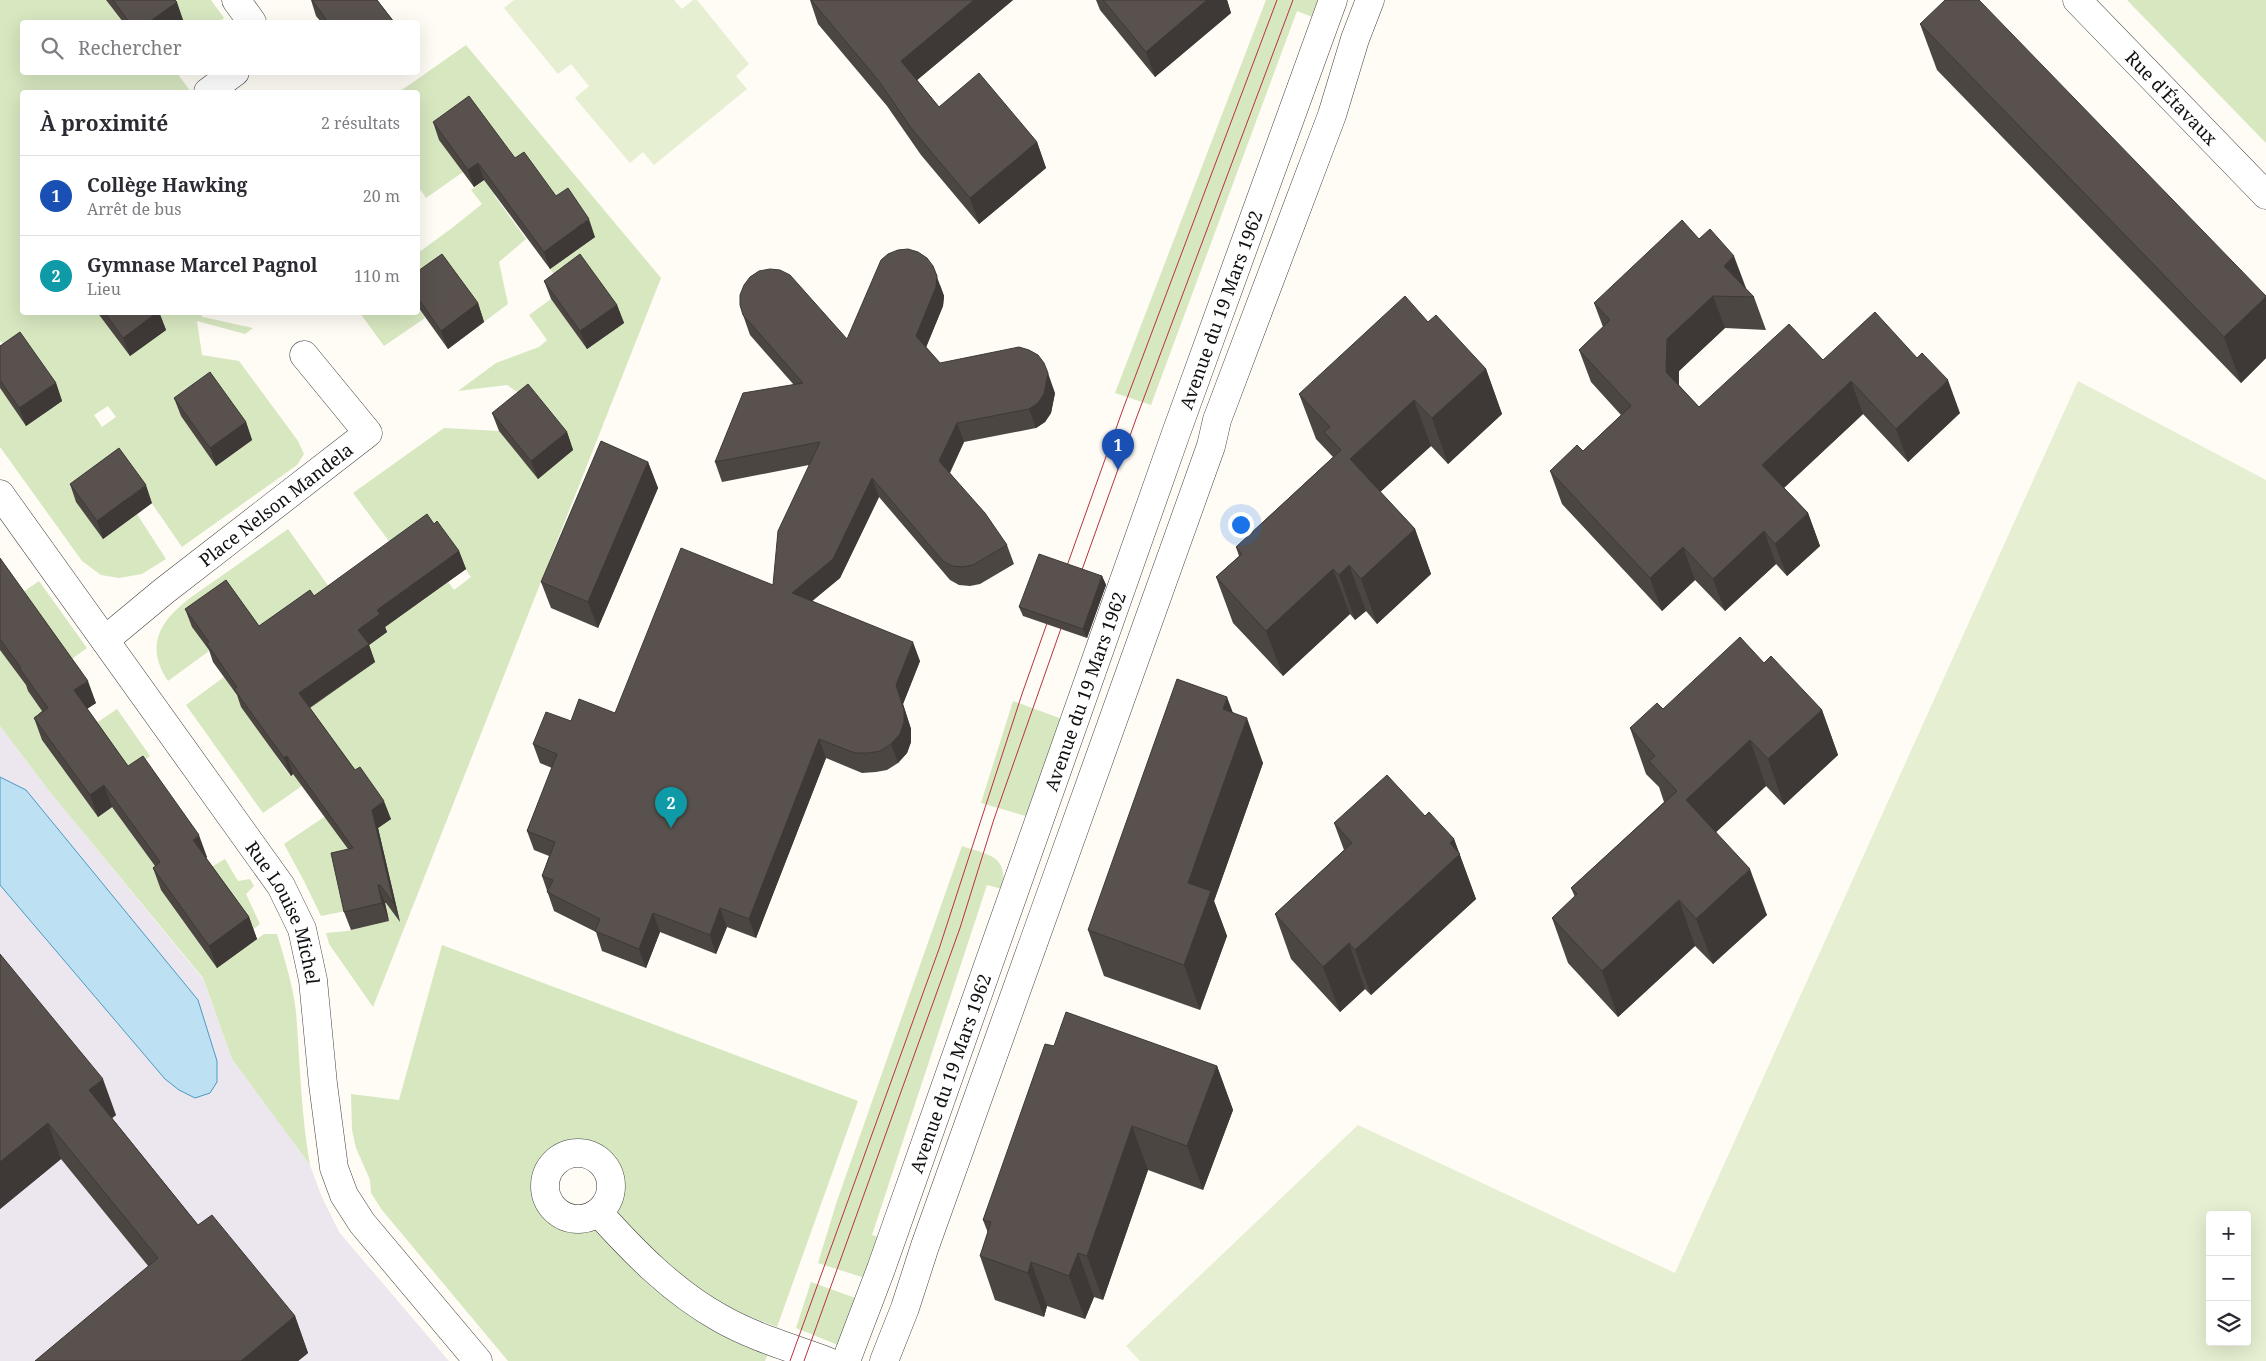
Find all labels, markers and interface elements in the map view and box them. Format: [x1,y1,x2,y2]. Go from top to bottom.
search box [20,20,420,75]
icon: search [38,34,66,62]
text: Rechercher [78,35,182,61]
street label: Rue d'Étavaux [2120,45,2223,151]
text: À proximité [40,109,168,137]
text: 2 résultats [321,112,400,134]
text: Collège Hawking [87,172,247,198]
text: 1 [51,185,61,207]
text: 20 m [363,185,400,207]
text: Arrêt de bus [87,198,181,220]
street label: Avenue du 19 Mars 1962 [1174,207,1268,412]
text: Gymnase Marcel Pagnol [87,252,318,278]
text: 2 [51,265,61,287]
text: 110 m [354,265,400,287]
text: Lieu [87,278,121,300]
pin: 1 [1102,429,1134,470]
street label: Place Nelson Mandela [194,437,358,572]
your location [1228,512,1254,538]
street label: Avenue du 19 Mars 1962 [1039,588,1131,794]
pin: 2 [655,787,687,828]
street label: Rue Louise Michel [240,836,325,986]
street label: Avenue du 19 Mars 1962 [904,970,996,1176]
map controls [2206,1211,2251,1346]
button: + [2206,1211,2251,1256]
button: − [2206,1256,2251,1301]
button: layers [2206,1301,2251,1346]

